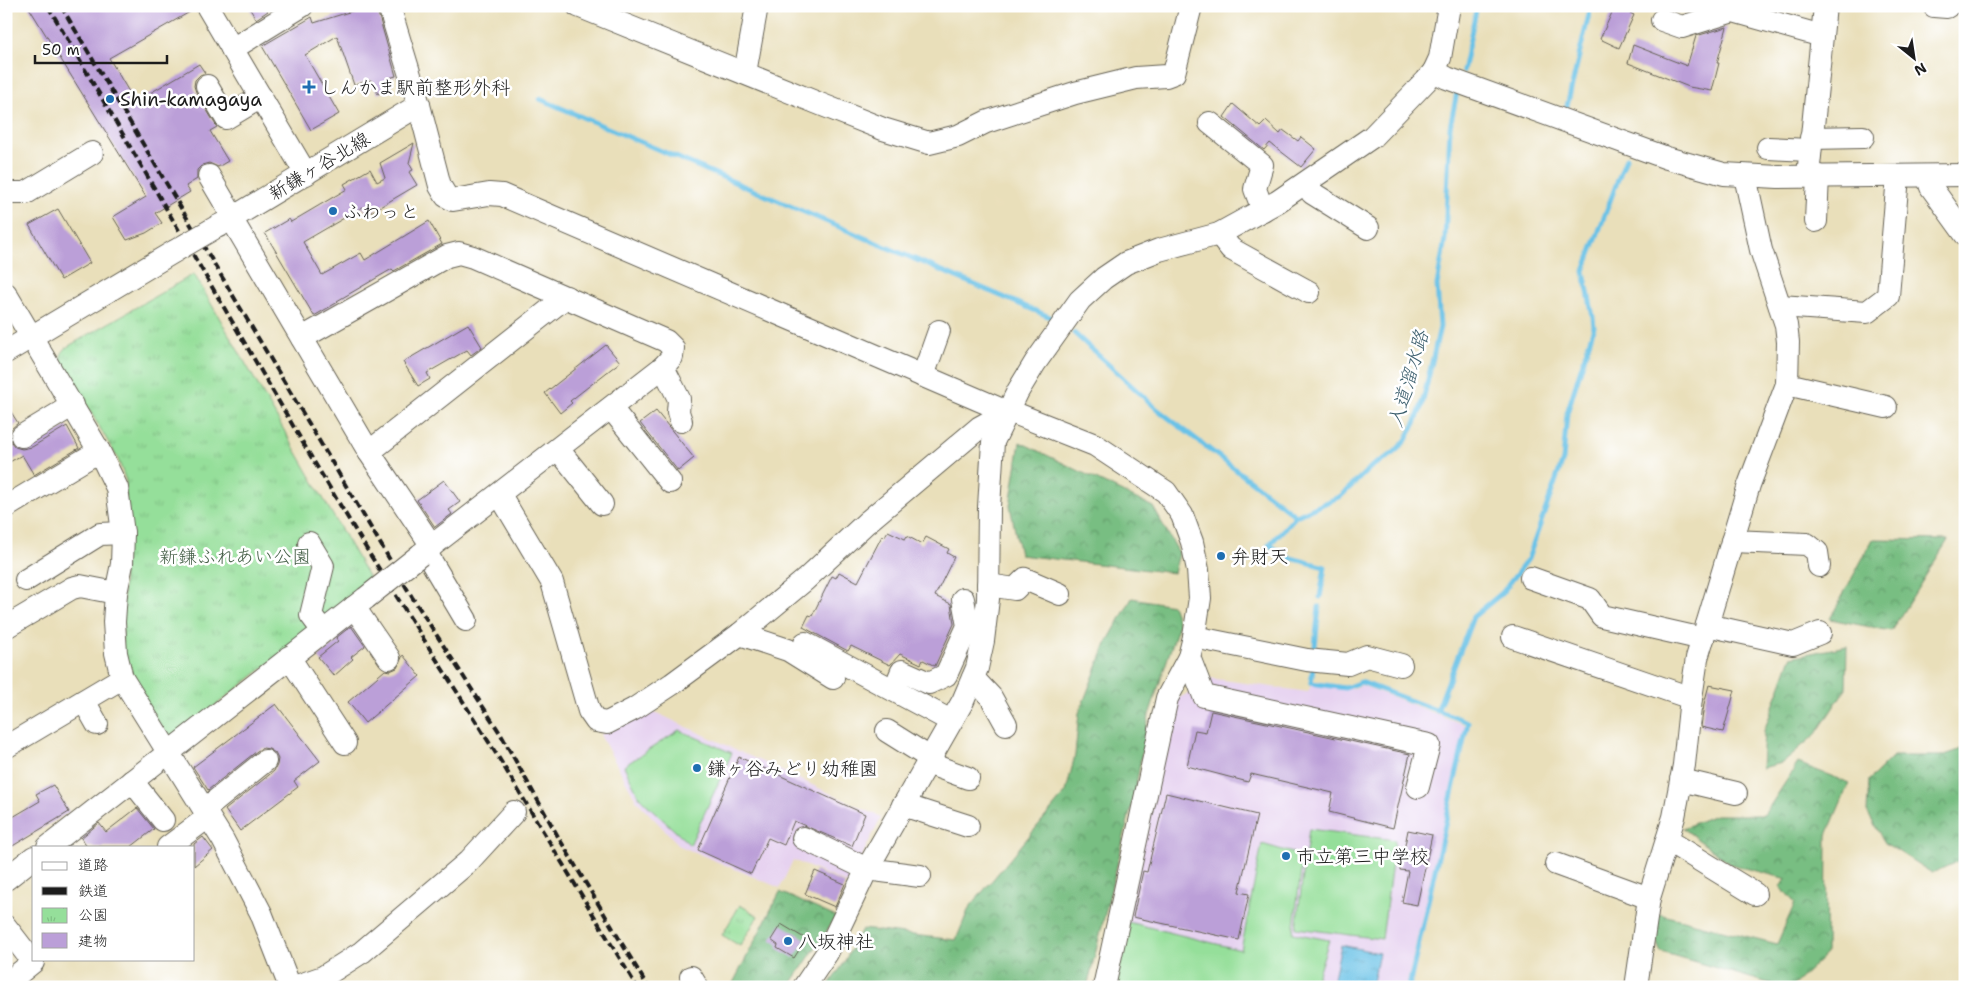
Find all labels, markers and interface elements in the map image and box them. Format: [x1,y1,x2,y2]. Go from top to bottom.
scale bar [35,32,168,64]
north arrow [1888,32,1938,82]
text: 50 m [42,40,80,60]
text: N [1911,59,1930,80]
place label: しんかま駅前整形外科 [320,75,510,100]
marker: しんかま駅前整形外科 [302,80,316,94]
place label: Shin-kamagaya [120,87,262,112]
marker: Shin-kamagaya [104,93,116,105]
street label: 新鎌ヶ谷北線 [264,126,374,206]
place label: ふわっと [343,199,419,224]
marker: ふわっと [327,205,339,217]
water label: 入道溜水路 [1382,326,1435,431]
park label: 新鎌ふれあい公園 [159,544,311,569]
place label: 弁財天 [1231,544,1288,569]
marker: 弁財天 [1215,550,1227,562]
place label: 鎌ヶ谷みどり幼稚園 [707,756,878,781]
marker: 鎌ヶ谷みどり幼稚園 [691,762,703,774]
place label: 市立第三中学校 [1296,844,1429,869]
legend [32,846,195,960]
marker: 市立第三中学校 [1280,850,1292,862]
text: 道路 [78,855,108,875]
text: 鉄道 [78,881,108,901]
text: 公園 [78,905,108,925]
place label: 八坂神社 [798,929,874,954]
text: 建物 [78,931,108,951]
marker: 八坂神社 [782,935,794,947]

